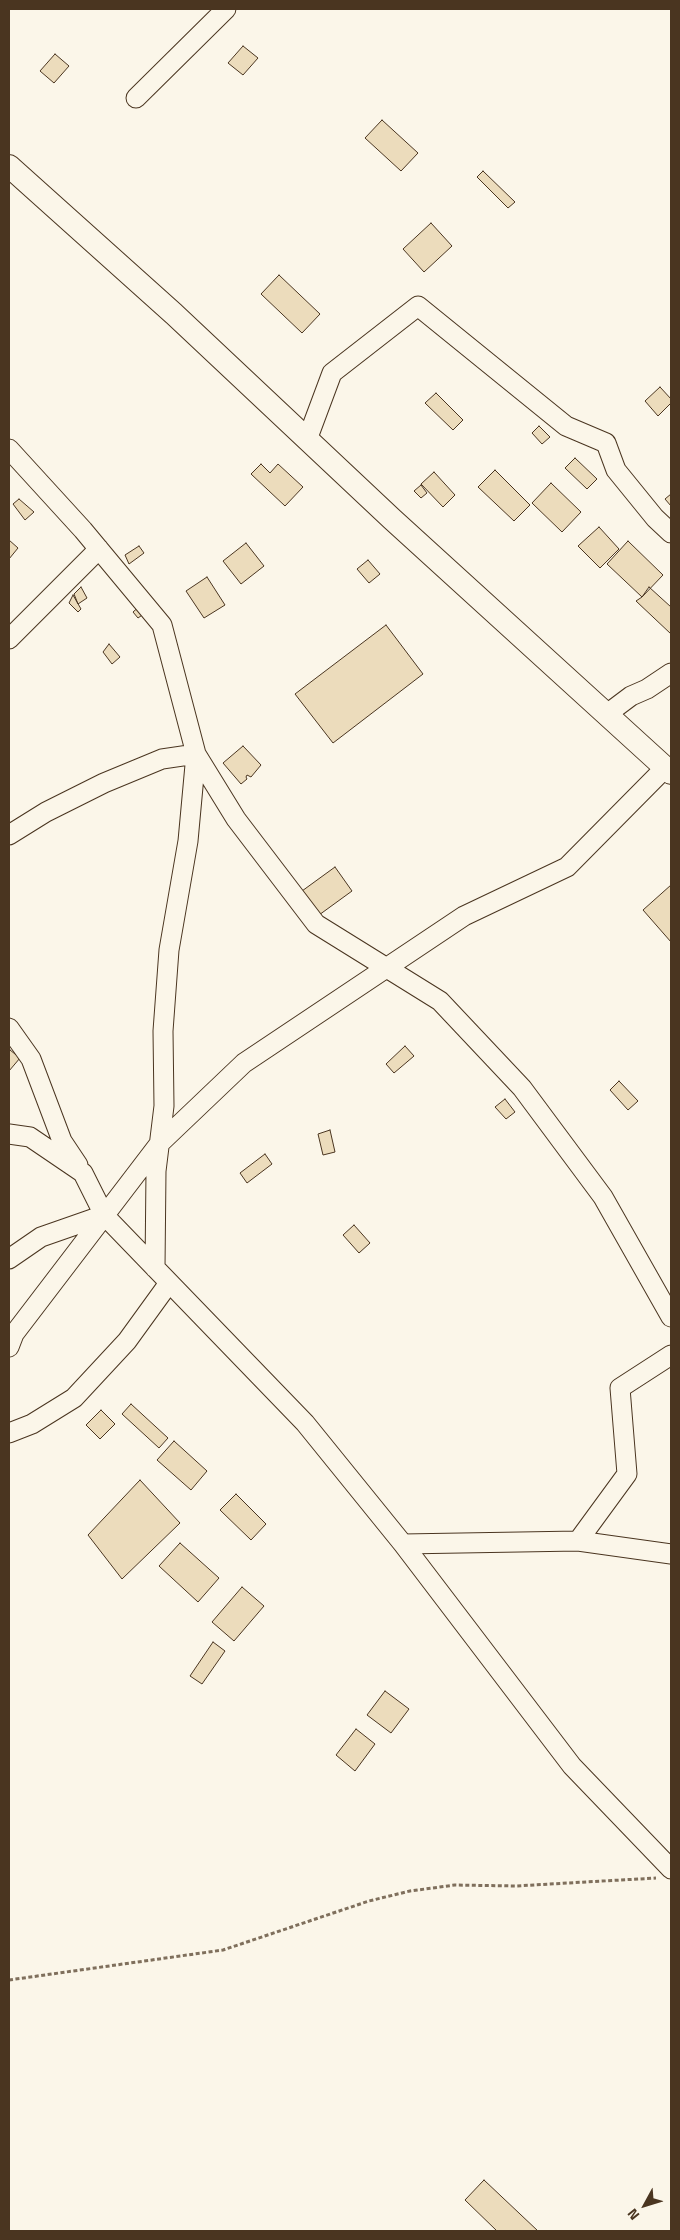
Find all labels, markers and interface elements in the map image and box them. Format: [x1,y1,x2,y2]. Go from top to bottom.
north arrow [620,2180,670,2230]
text: N [622,2204,644,2225]

